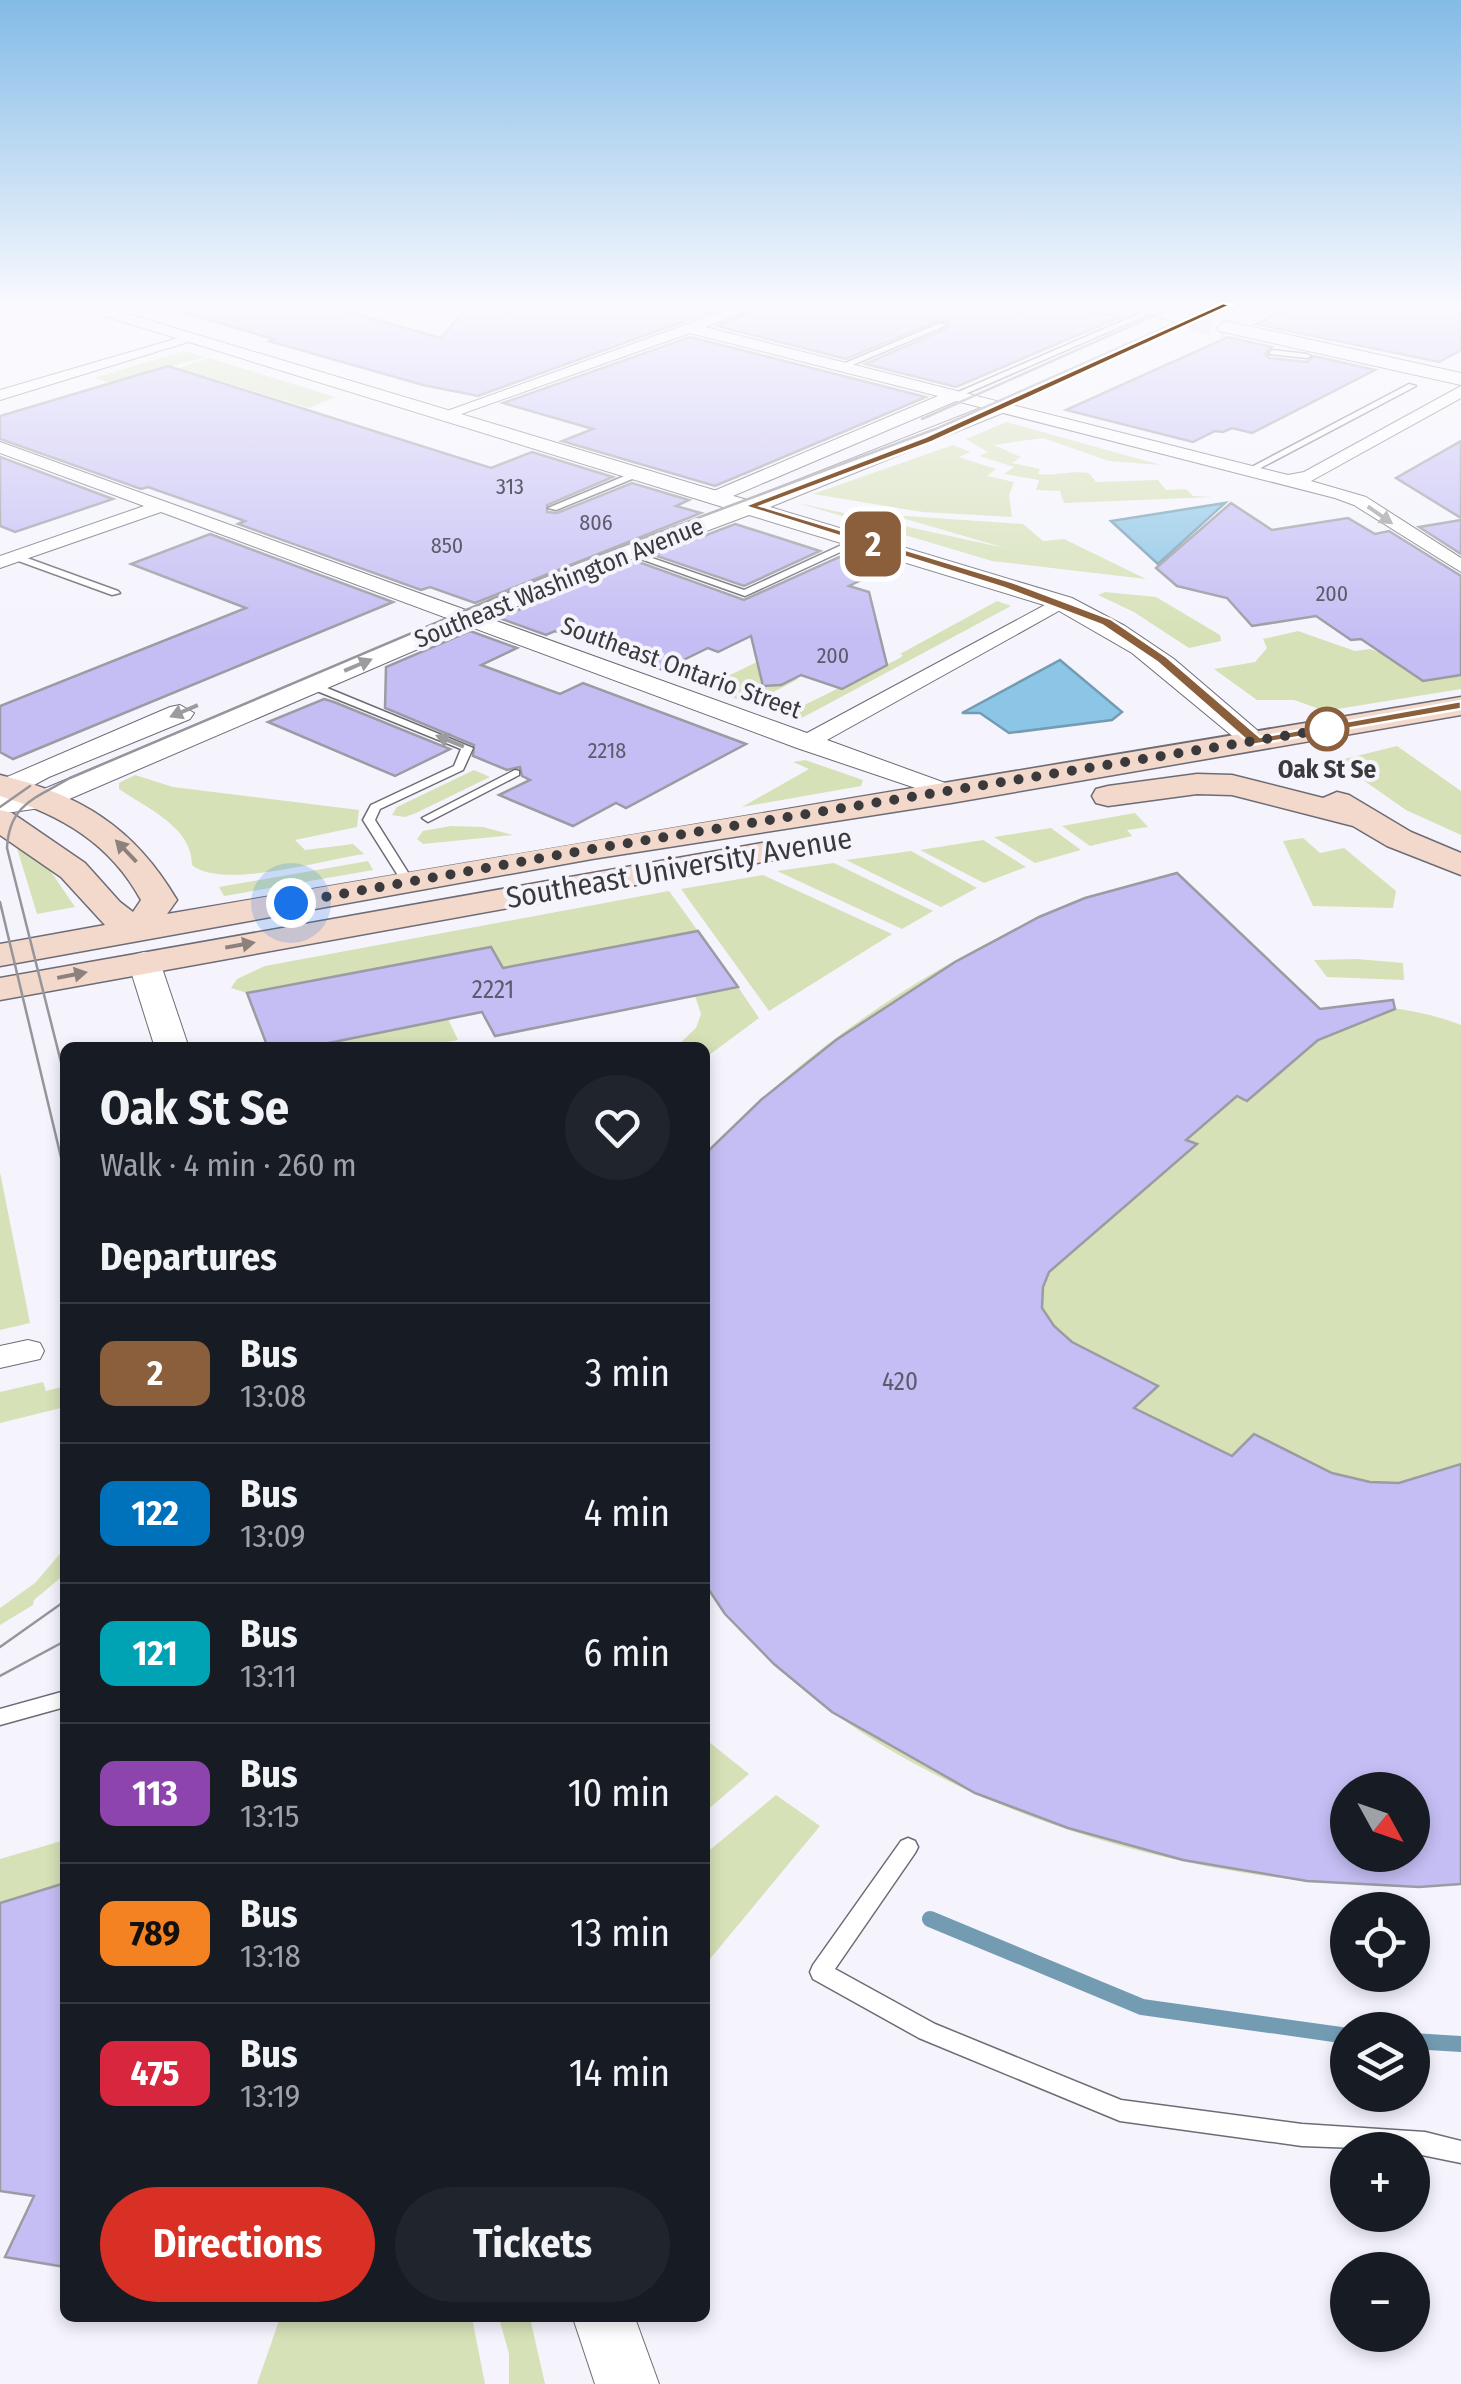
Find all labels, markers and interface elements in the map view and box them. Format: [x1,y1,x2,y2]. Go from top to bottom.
house number: 313 [496,473,524,500]
one-way arrow [1367,505,1394,524]
house number: 806 [579,509,613,536]
street label: Southeast Washington Avenue [410,511,708,655]
line badge: 2 [840,512,906,576]
text: 2 [865,523,881,565]
house number: 850 [431,532,463,559]
house number: 200 [1316,580,1348,607]
street label: Southeast Ontario Street [557,611,806,726]
house number: 200 [817,642,849,669]
one-way arrow [343,657,373,673]
one-way arrow [170,703,199,719]
marker: Oak St Se [1306,708,1348,750]
one-way arrow [435,733,465,749]
house number: 2218 [588,737,626,764]
place label: Oak St Se [1278,755,1377,785]
street label: Southeast University Avenue [503,820,855,916]
one-way arrow [115,839,139,863]
your location [266,878,316,928]
one-way arrow [225,936,256,952]
one-way arrow [57,967,88,983]
house number: 2221 [472,975,514,1005]
button: heart [565,1075,670,1180]
text: Oak St Se [100,1079,289,1137]
text: Walk · 4 min · 260 m [100,1146,357,1184]
text: Departures [100,1234,277,1280]
text: Bus [240,1331,298,1377]
text: 3 min [585,1350,670,1396]
text: 2 [147,1352,163,1394]
house number: 420 [882,1367,918,1397]
text: 13:08 [240,1377,306,1415]
text: Bus [240,1471,298,1517]
text: 4 min [584,1490,670,1536]
text: 122 [131,1492,179,1534]
text: 13:09 [240,1517,306,1555]
text: Bus [240,1611,298,1657]
text: 6 min [583,1630,670,1676]
text: 121 [132,1632,178,1674]
text: 13:11 [240,1657,297,1695]
text: Bus [240,1751,298,1797]
text: 10 min [568,1770,670,1816]
text: 113 [132,1772,178,1814]
north arrow [1330,1772,1430,1872]
map controls [1330,1772,1430,2352]
text: 13:15 [240,1797,300,1835]
text: Bus [240,1891,298,1937]
button: locate [1330,1892,1430,1992]
text: 13 min [570,1910,670,1956]
text: 789 [130,1912,180,1954]
text: 13:18 [240,1937,301,1975]
button: layers [1330,2012,1430,2112]
text: Bus [240,2031,298,2077]
text: 14 min [569,2050,670,2096]
text: 475 [130,2052,180,2094]
text: 13:19 [240,2077,300,2115]
button: + [1330,2132,1430,2232]
button: Directions [100,2187,375,2302]
button: Tickets [395,2187,670,2302]
button: − [1330,2252,1430,2352]

